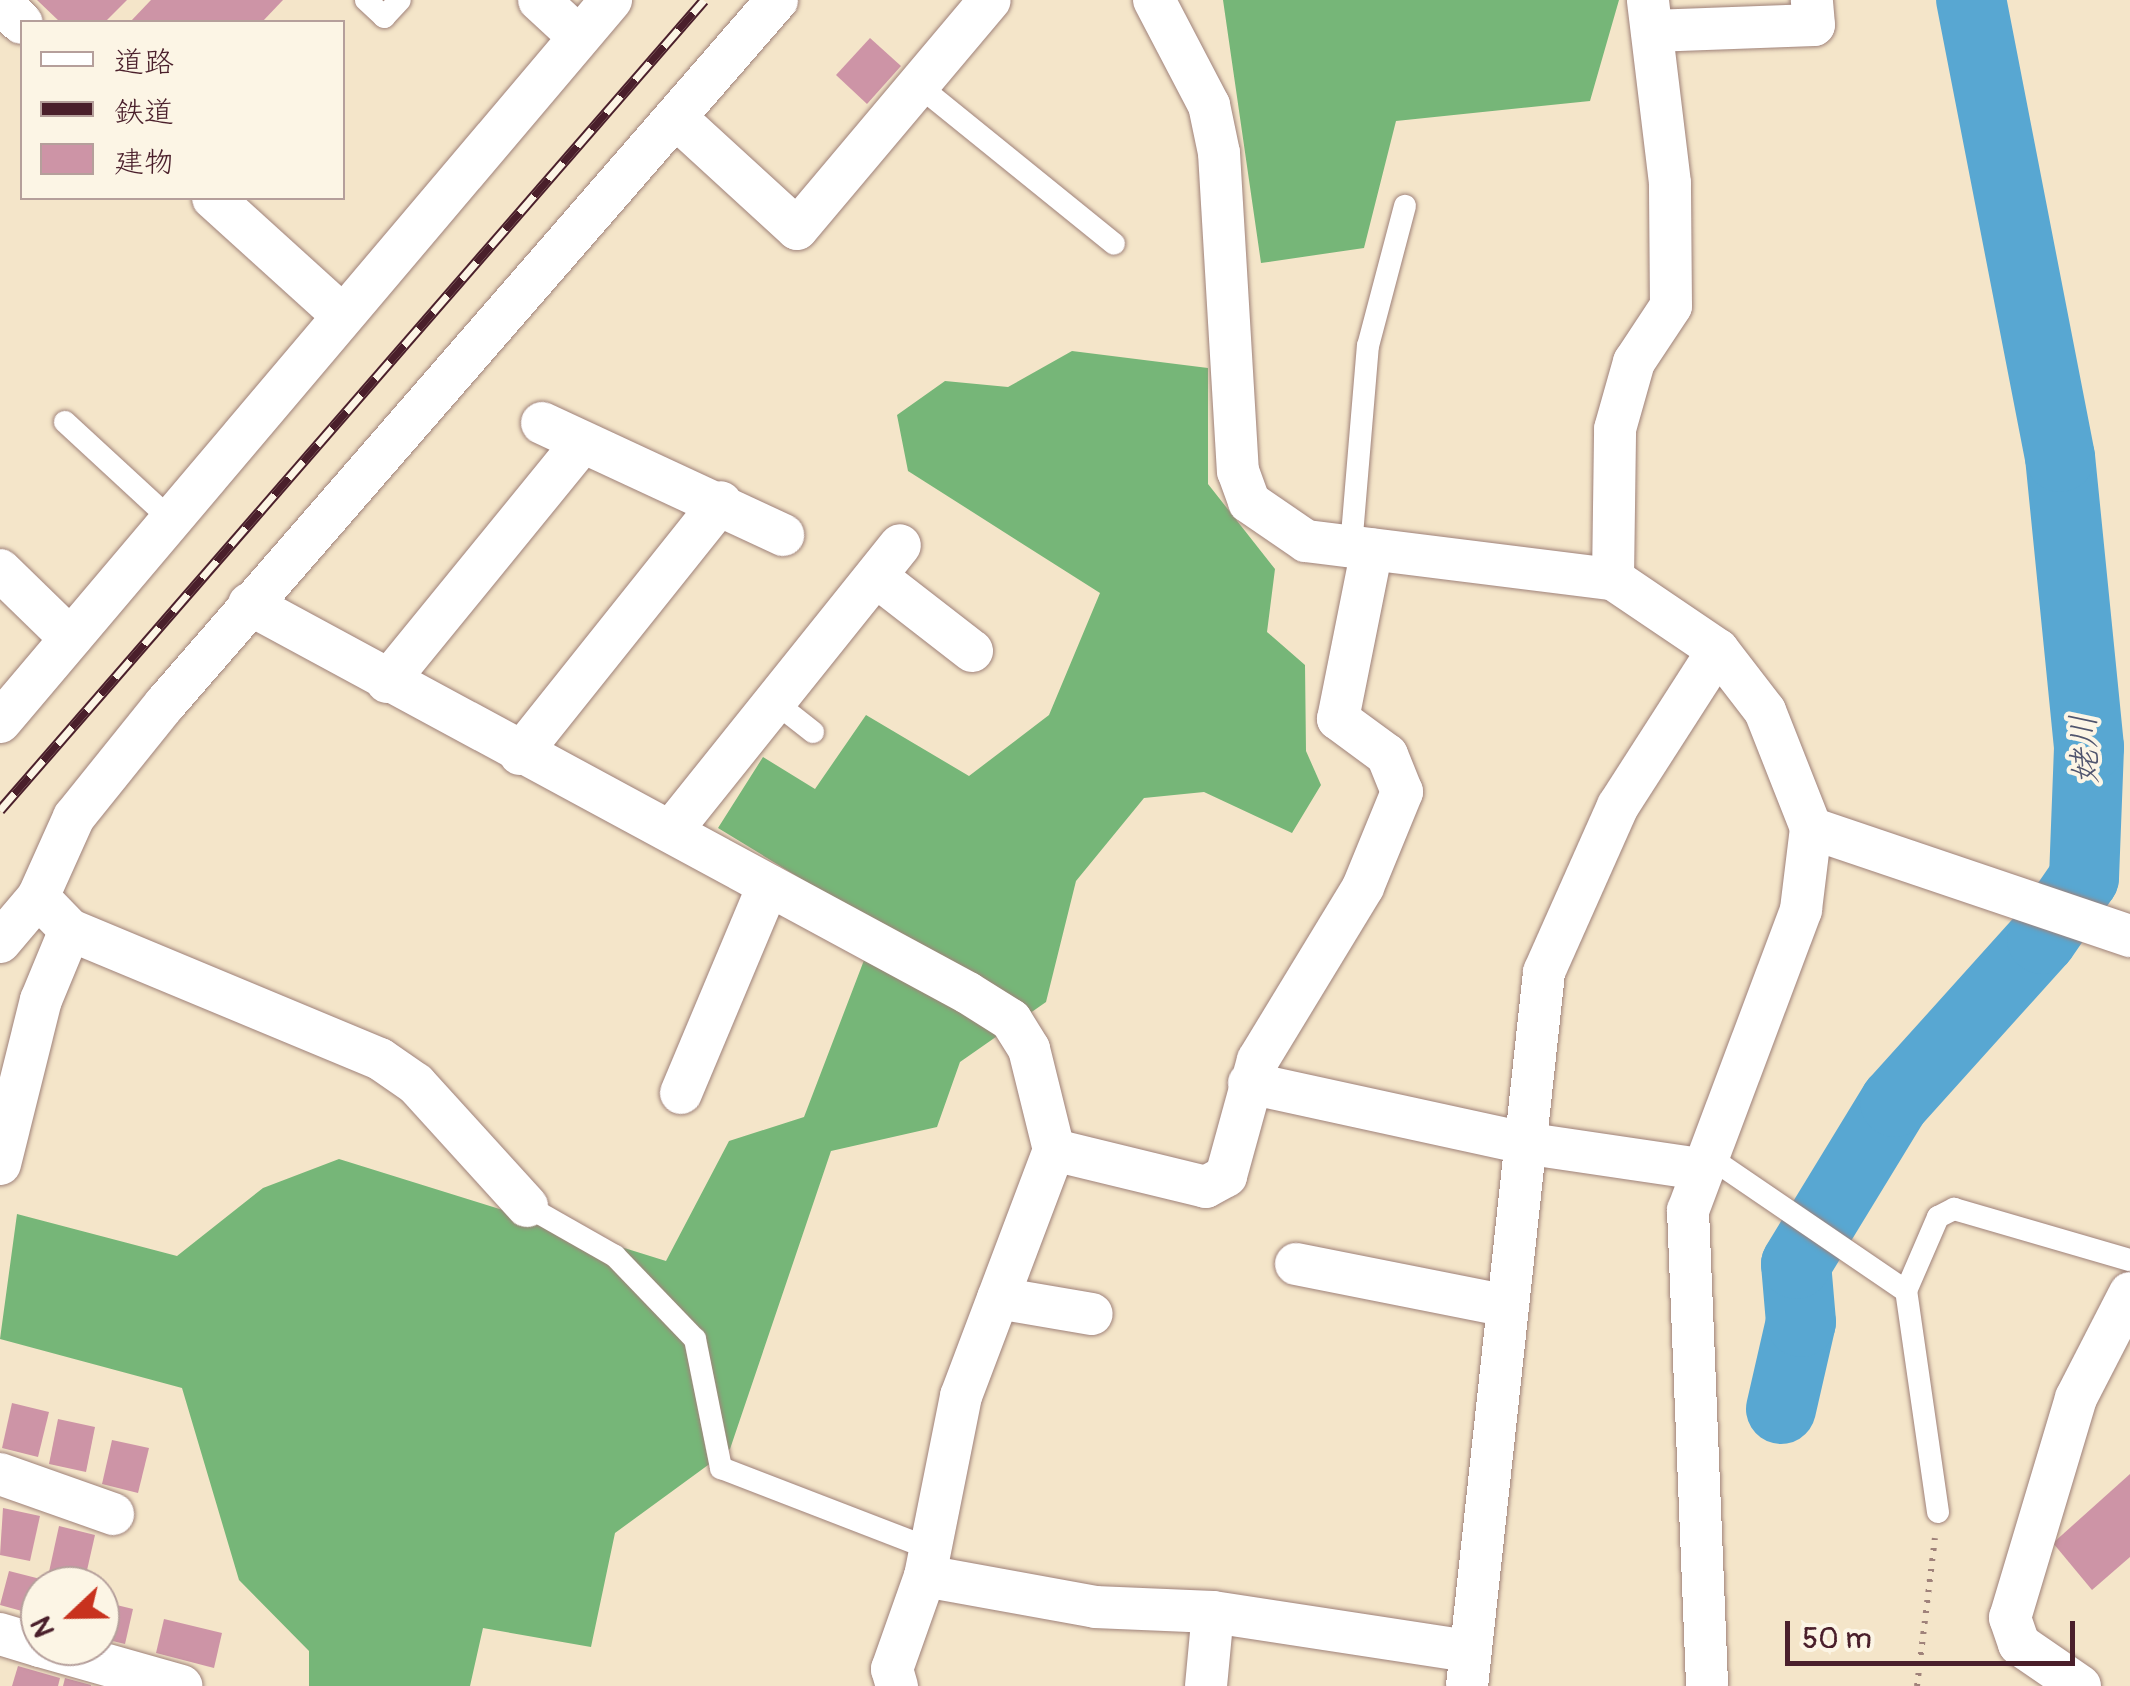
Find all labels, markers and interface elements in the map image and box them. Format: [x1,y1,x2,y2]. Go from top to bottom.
legend [20,20,345,200]
text: 道路 [114,44,174,81]
text: 鉄道 [114,94,174,131]
text: 建物 [114,144,174,181]
water label: 姥川 [2063,713,2107,785]
north arrow [20,1566,120,1666]
scale bar [1790,1601,2080,1663]
text: N [24,1611,63,1642]
text: 50 m [1802,1620,1872,1657]

